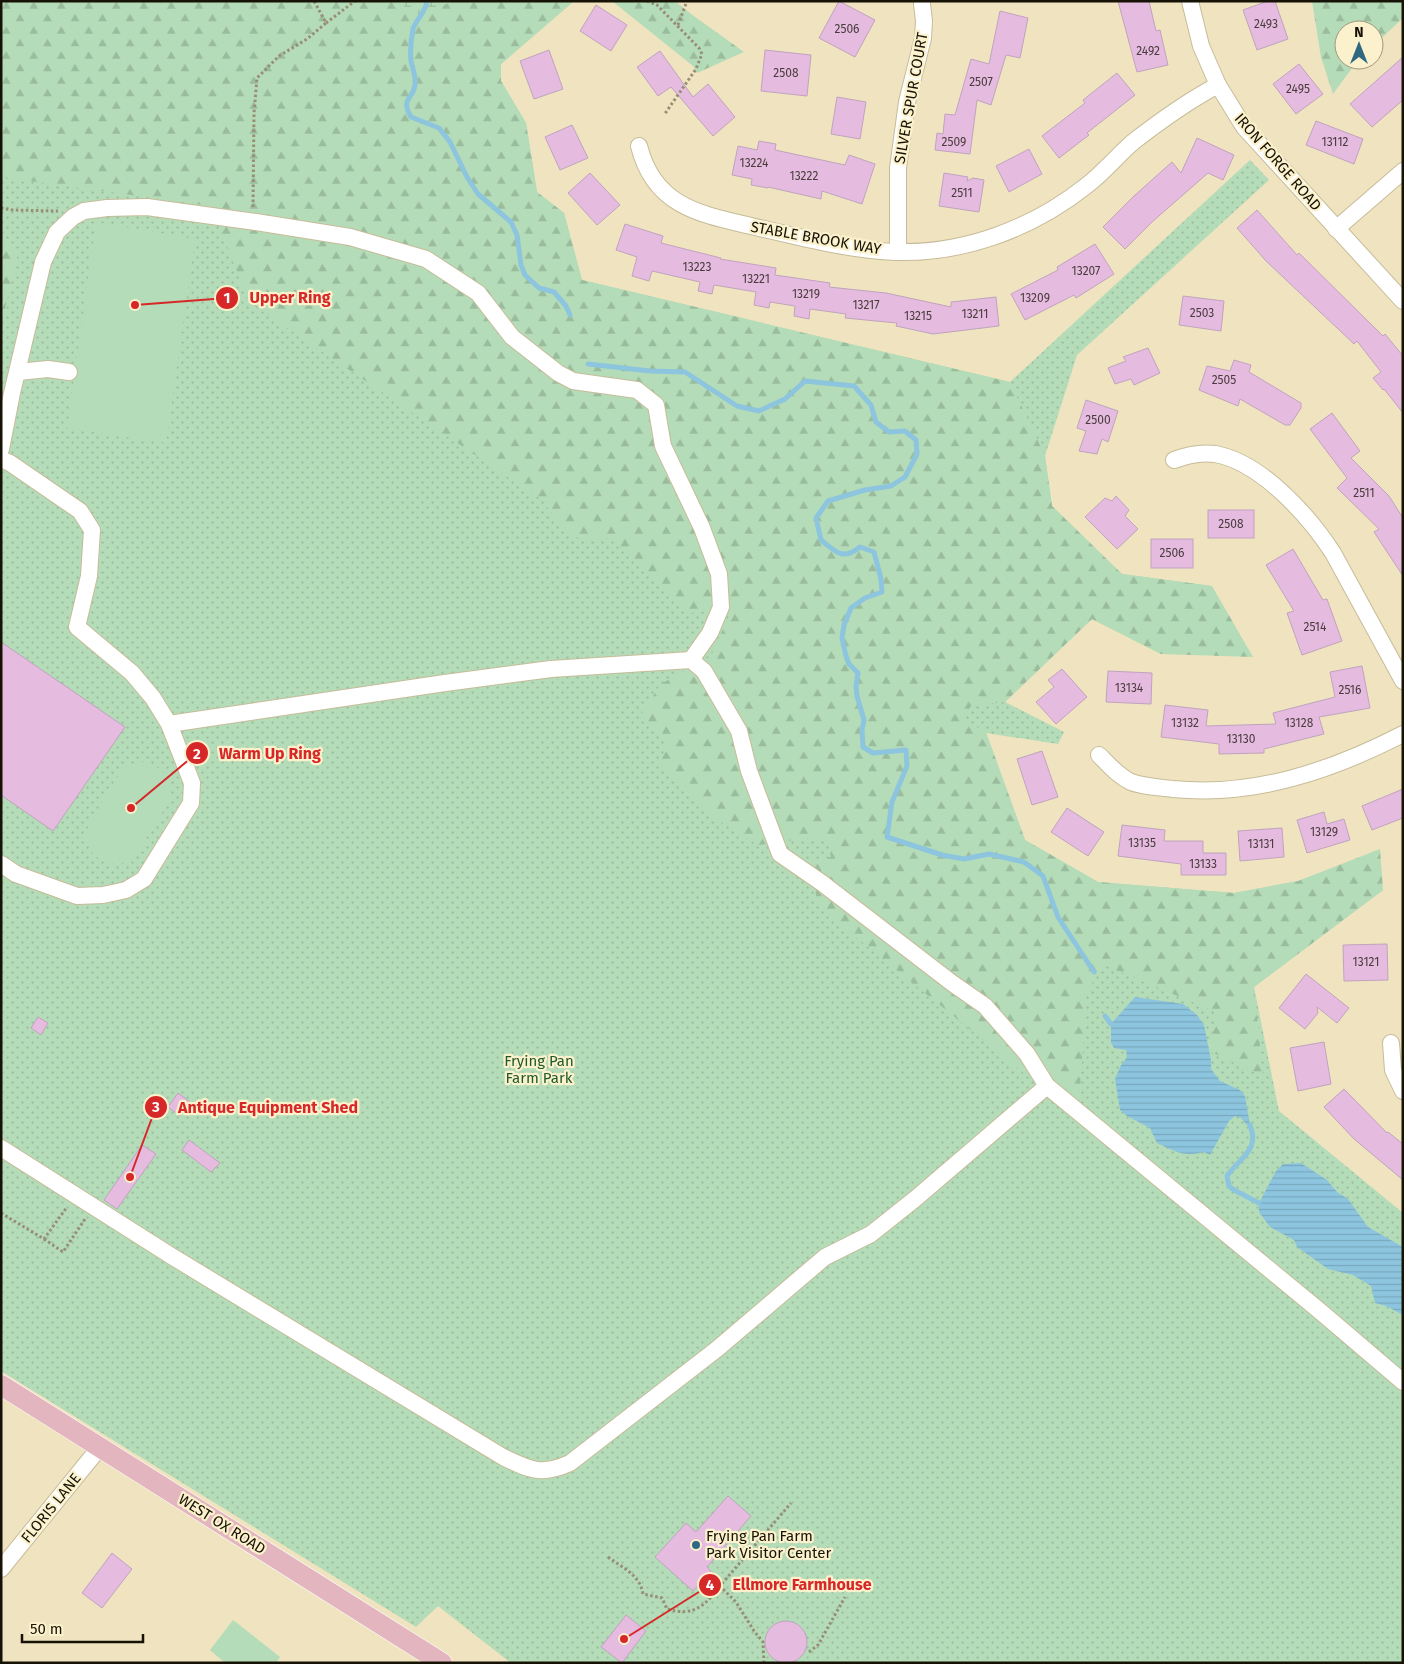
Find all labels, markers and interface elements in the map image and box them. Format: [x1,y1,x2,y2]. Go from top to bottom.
house number: 2493 [1254,17,1278,31]
north arrow [1334,20,1384,70]
house number: 2506 [834,22,860,36]
text: N [1354,24,1364,41]
street label: SILVER SPUR COURT [891,31,931,165]
house number: 2492 [1136,44,1160,58]
house number: 2508 [773,66,799,80]
house number: 2507 [969,75,993,89]
house number: 2495 [1286,82,1310,96]
street label: IRON FORGE ROAD [1231,110,1325,214]
house number: 2509 [942,135,966,149]
house number: 13112 [1321,135,1349,149]
house number: 13224 [739,156,769,170]
house number: 13222 [790,169,818,183]
house number: 2511 [951,186,973,200]
street label: STABLE BROOK WAY [749,218,883,258]
house number: 13223 [683,260,711,274]
house number: 13207 [1072,264,1100,278]
house number: 13221 [742,272,770,286]
callout: Upper Ring [215,282,341,313]
house number: 13219 [792,287,820,301]
text: Upper Ring [250,288,331,307]
text: 1 [224,289,230,307]
house number: 13209 [1020,291,1050,305]
house number: 13217 [852,298,880,312]
house number: 2503 [1190,306,1214,320]
house number: 13211 [962,307,988,321]
house number: 13215 [904,309,932,323]
house number: 2505 [1212,373,1236,387]
house number: 2500 [1085,413,1111,427]
house number: 2511 [1353,486,1375,500]
house number: 2508 [1218,517,1244,531]
house number: 2506 [1159,546,1185,560]
house number: 2514 [1304,620,1327,634]
house number: 13134 [1115,681,1144,695]
house number: 2516 [1339,683,1361,697]
house number: 13132 [1171,716,1199,730]
house number: 13128 [1285,716,1314,730]
house number: 13130 [1227,732,1256,746]
callout: Warm Up Ring [184,738,331,769]
text: Warm Up Ring [219,744,321,763]
text: 2 [193,745,201,763]
house number: 13129 [1310,825,1338,839]
house number: 13135 [1128,836,1156,850]
house number: 13131 [1248,837,1274,851]
house number: 13133 [1189,857,1217,871]
house number: 13121 [1353,955,1379,969]
park label: Frying Pan Farm Park [504,1052,574,1087]
callout: Antique Equipment Shed [143,1091,368,1122]
text: 3 [151,1098,160,1116]
text: Antique Equipment Shed [177,1098,358,1117]
street label: FLORIS LANE [17,1469,85,1547]
street label: WEST OX ROAD [175,1490,269,1558]
place label: Frying Pan Farm Park Visitor Center [706,1527,831,1562]
marker: Frying Pan Farm Park Visitor Center [690,1539,702,1551]
callout: Ellmore Farmhouse [698,1569,882,1600]
text: Ellmore Farmhouse [732,1575,872,1594]
text: 4 [706,1576,715,1594]
scale bar [22,1612,144,1644]
text: 50 m [30,1620,63,1638]

